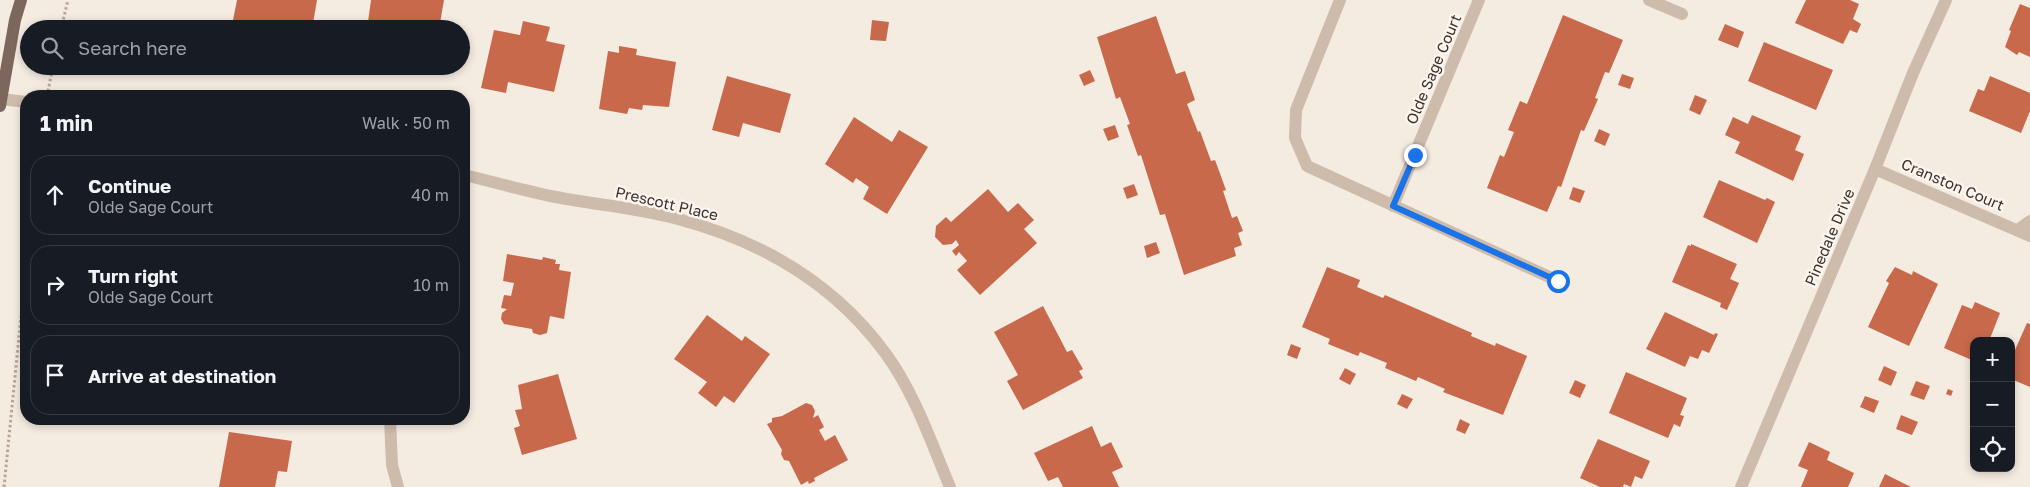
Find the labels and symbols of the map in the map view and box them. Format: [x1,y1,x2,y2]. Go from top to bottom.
street label: Olde Sage Court [1402,11,1464,127]
route end [1404,144,1427,167]
street label: Cranston Court [1899,154,2007,214]
street label: Prescott Place [614,182,720,224]
street label: Pinedale Drive [1800,185,1858,288]
route start [1547,270,1570,293]

